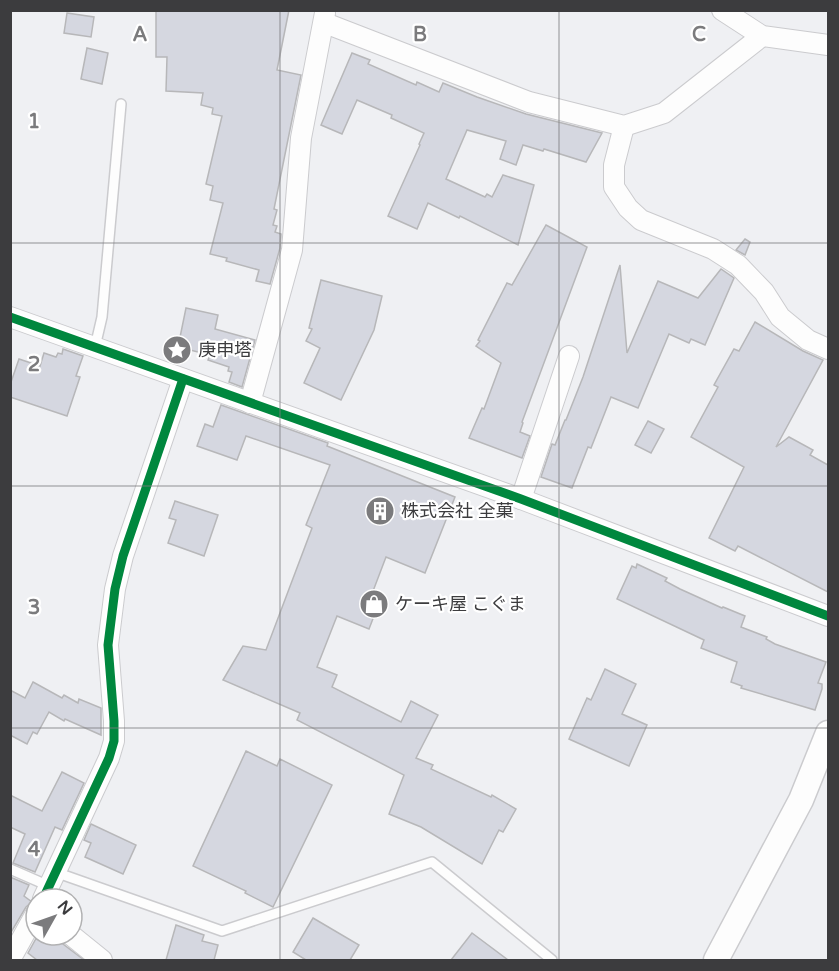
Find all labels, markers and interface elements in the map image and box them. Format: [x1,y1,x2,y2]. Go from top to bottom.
text: A [133,23,148,47]
text: B [413,23,427,47]
text: C [692,23,706,47]
text: 1 [28,110,40,134]
place icon: 庚申塔 [161,334,193,366]
place label: 庚申塔 [198,339,252,361]
text: 2 [28,353,40,377]
building icon: 株式会社 全菓 [364,495,396,527]
place label: 株式会社 全菓 [401,500,514,522]
shop icon: ケーキ屋 こぐま [358,588,390,620]
place label: ケーキ屋 こぐま [395,593,526,615]
text: 3 [28,596,40,620]
text: 4 [28,838,41,862]
north arrow [24,887,84,947]
text: N [53,897,77,919]

